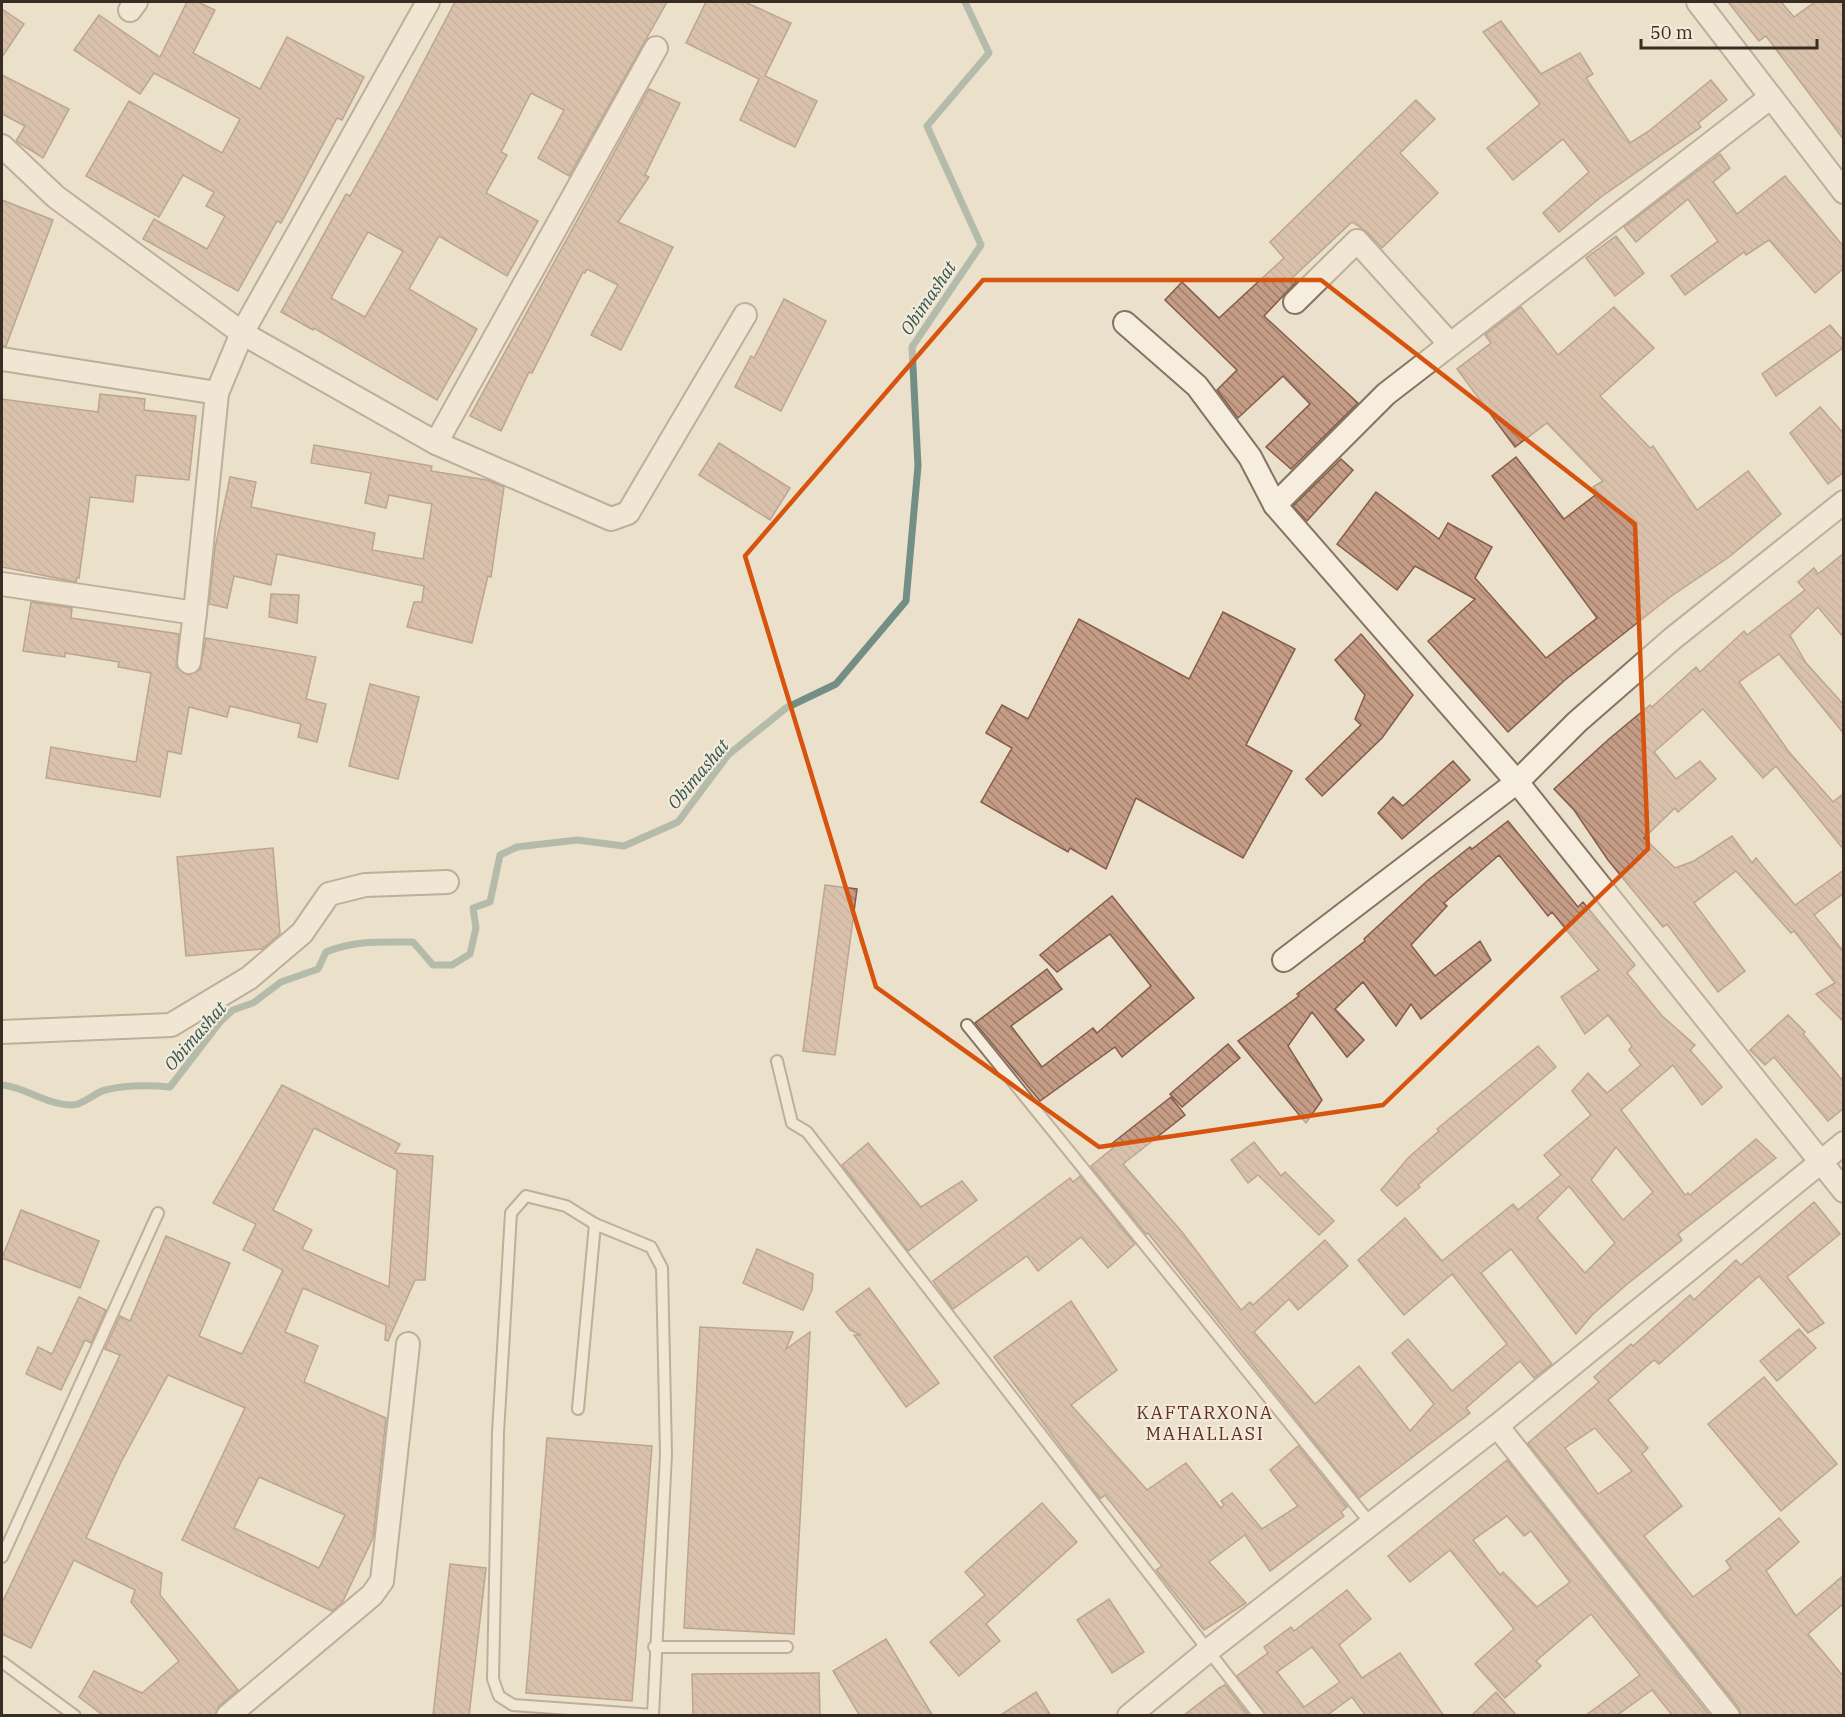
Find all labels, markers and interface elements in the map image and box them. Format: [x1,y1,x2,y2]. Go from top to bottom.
scale bar [1641,12,1816,50]
text: 50 m [1650,21,1693,44]
water label: Obimashat [895,256,961,339]
water label: Obimashat [662,734,734,814]
water label: Obimashat [159,996,232,1075]
district label: KAFTARXONA MAHALLASI [1136,1401,1274,1445]

